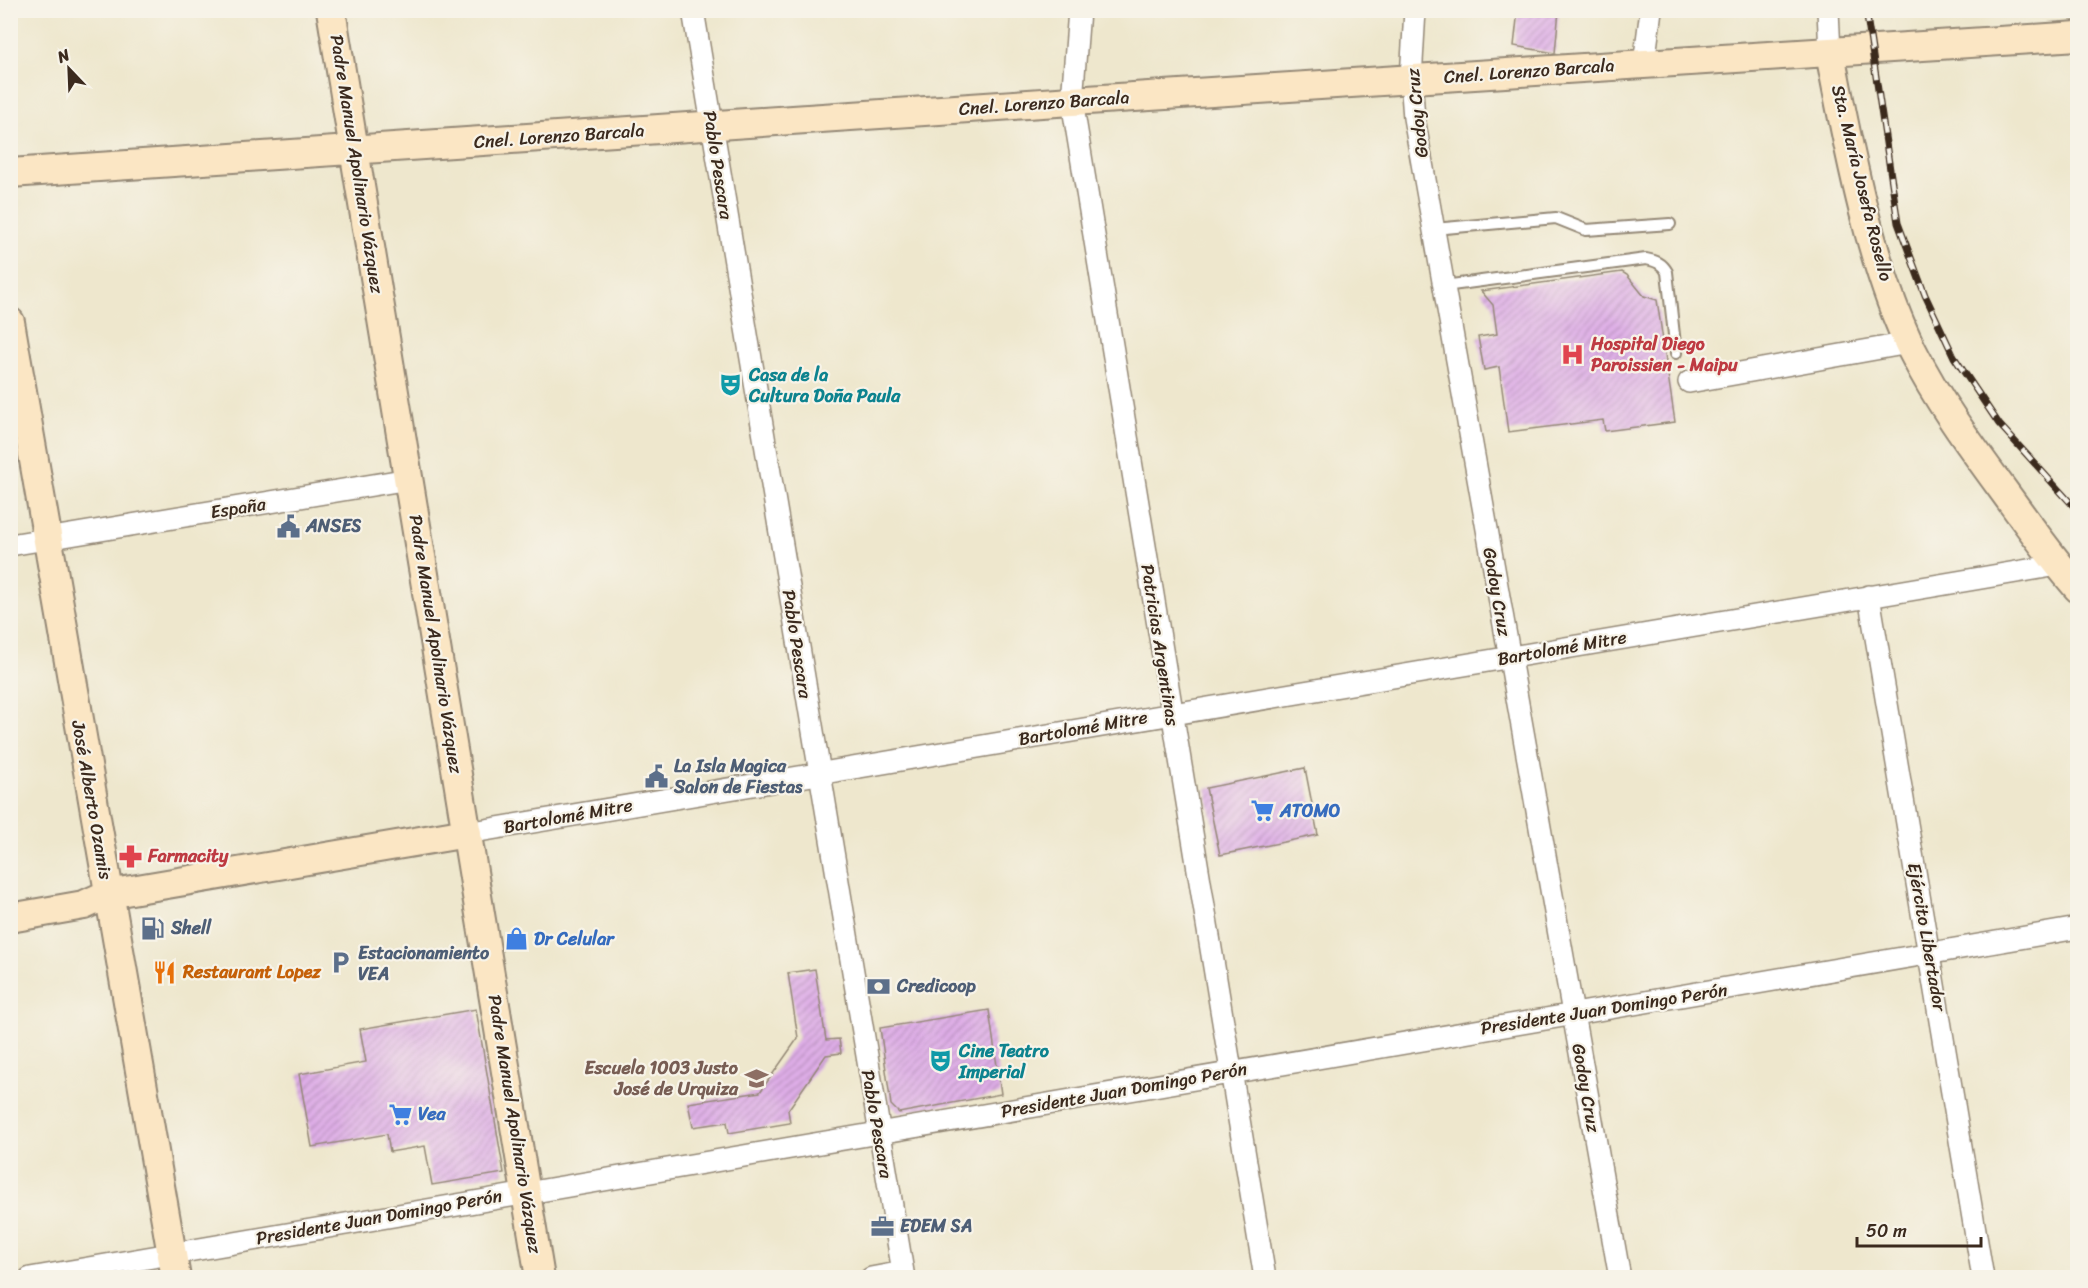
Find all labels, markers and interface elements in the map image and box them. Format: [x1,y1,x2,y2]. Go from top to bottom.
street label: Padre Manuel Apolinario Vázquez [321,32,393,296]
north arrow [39,39,99,99]
text: N [52,40,75,72]
street label: Cnel. Lorenzo Barcala [1443,49,1615,93]
street label: Godoy Cruz [1396,66,1438,159]
street label: Cnel. Lorenzo Barcala [958,81,1130,125]
street label: Sta. María Josefa Rosello [1822,81,1902,285]
street label: Pablo Pescara [694,108,743,223]
street label: Cnel. Lorenzo Barcala [473,114,645,158]
place label: Hospital Diego Paroissien - Maipu [1590,328,1738,381]
hospital icon: Hospital Diego Paroissien - Maipu [1560,341,1586,367]
place label: Casa de la Cultura Doña Paula [748,359,901,412]
theatre icon: Casa de la Cultura Doña Paula [718,372,744,398]
street label: España [208,488,269,528]
place label: ANSES [305,510,362,542]
street label: Padre Manuel Apolinario Vázquez [400,512,472,776]
public building icon: ANSES [275,513,301,539]
street label: Godoy Cruz [1473,545,1521,639]
street label: Patricias Argentinas [1131,562,1189,729]
street label: Pablo Pescara [773,587,822,702]
street label: Bartolomé Mitre [1495,621,1629,675]
street label: Bartolomé Mitre [1016,701,1150,755]
street label: José Alberto Ozamis [62,717,122,883]
place label: La Isla Magica Salon de Fiestas [673,750,803,803]
public building icon: La Isla Magica Salon de Fiestas [643,763,669,789]
street label: Bartolomé Mitre [501,789,635,843]
place label: ATOMO [1279,795,1341,827]
supermarket icon: ATOMO [1249,798,1275,824]
place label: Farmacity [147,840,229,872]
pharmacy icon: Farmacity [117,843,143,869]
street label: Ejército Libertador [1898,860,1956,1015]
place label: Shell [170,912,212,944]
fuel station icon: Shell [140,915,166,941]
place label: Dr Celular [534,923,615,955]
shop icon: Dr Celular [503,926,529,952]
place label: Estacionamiento VEA [358,937,490,990]
parking icon: Estacionamiento VEA [327,950,353,976]
place label: Restaurant Lopez [182,956,322,988]
restaurant icon: Restaurant Lopez [152,959,178,985]
place label: Credicoop [896,970,976,1002]
bank icon: Credicoop [866,973,892,999]
street label: Presidente Juan Domingo Perón [1478,974,1730,1044]
street label: Padre Manuel Apolinario Vázquez [479,992,551,1256]
place label: Cine Teatro Imperial [958,1035,1050,1088]
street label: Godoy Cruz [1562,1041,1610,1135]
theatre icon: Cine Teatro Imperial [928,1048,954,1074]
place label: Escuela 1003 Justo José de Urquiza [585,1052,739,1105]
street label: Presidente Juan Domingo Perón [998,1053,1250,1127]
school or university icon: Escuela 1003 Justo José de Urquiza [743,1065,769,1091]
street label: Pablo Pescara [852,1067,902,1182]
place label: Vea [418,1098,447,1130]
supermarket icon: Vea [387,1101,413,1127]
street label: Presidente Juan Domingo Perón [253,1180,505,1254]
place label: EDEM SA [900,1210,972,1242]
scale bar [1857,1210,1982,1248]
office icon: EDEM SA [869,1213,895,1239]
text: 50 m [1866,1215,1907,1247]

